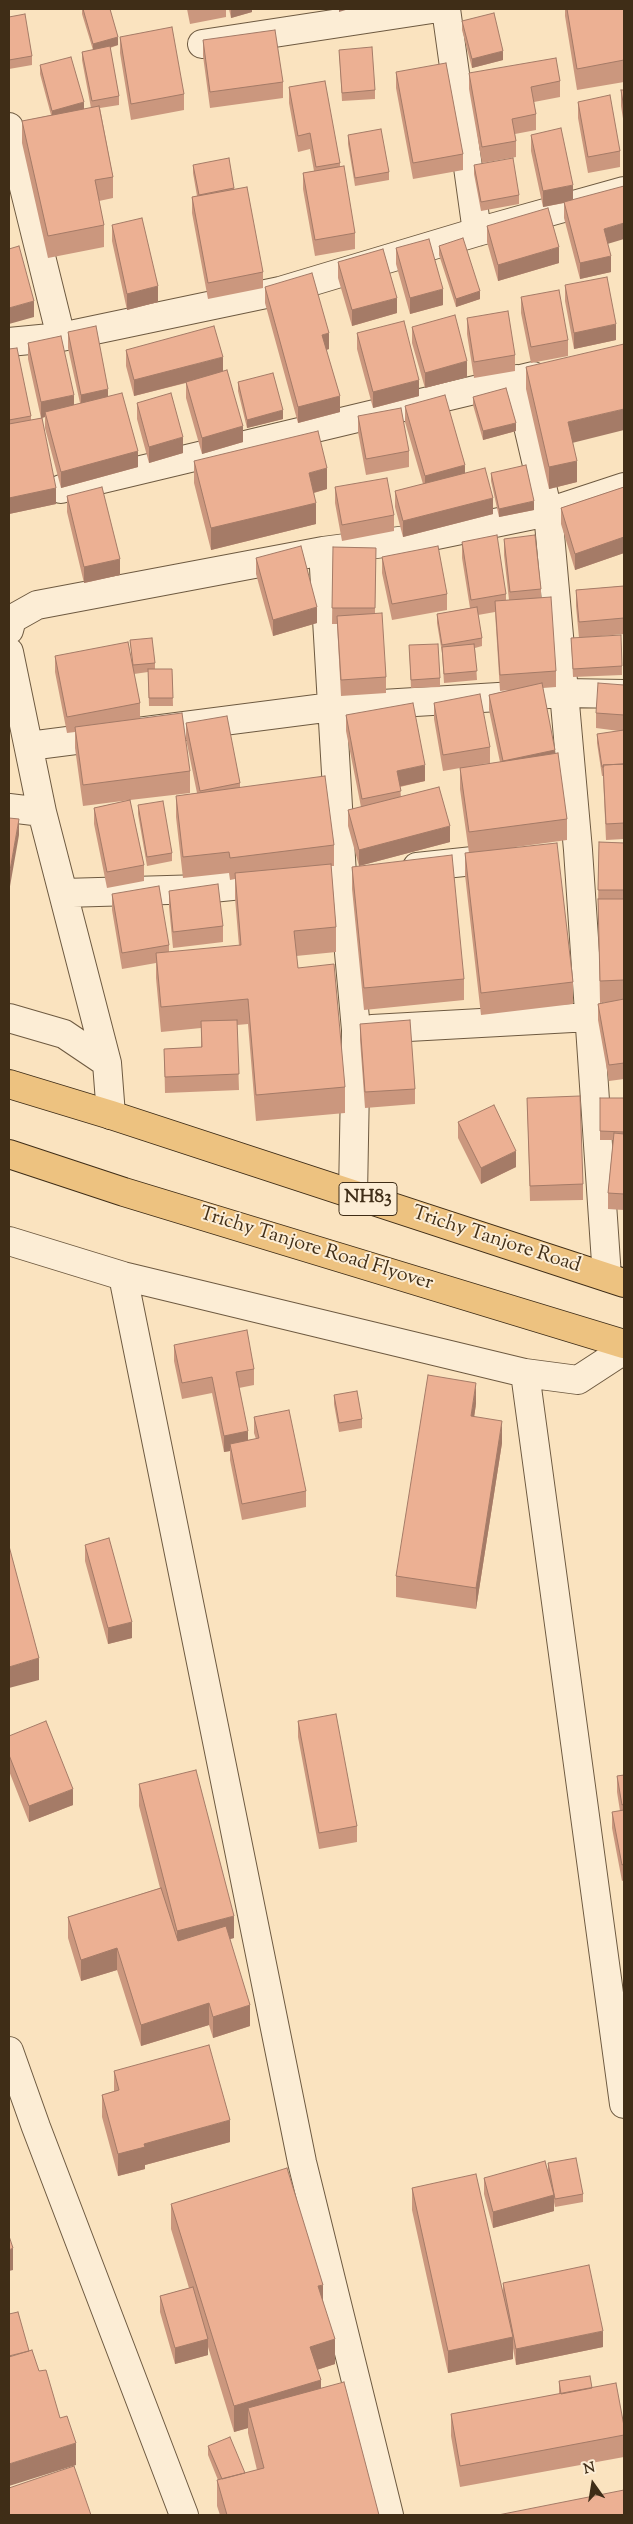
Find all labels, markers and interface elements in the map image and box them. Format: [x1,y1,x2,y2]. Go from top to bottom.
road number: NH83 [339,1182,397,1216]
street label: Trichy Tanjore Road [409,1202,583,1280]
street label: Trichy Tanjore Road Flyover [196,1203,436,1297]
text: N [582,2458,597,2480]
north arrow [568,2459,618,2509]

